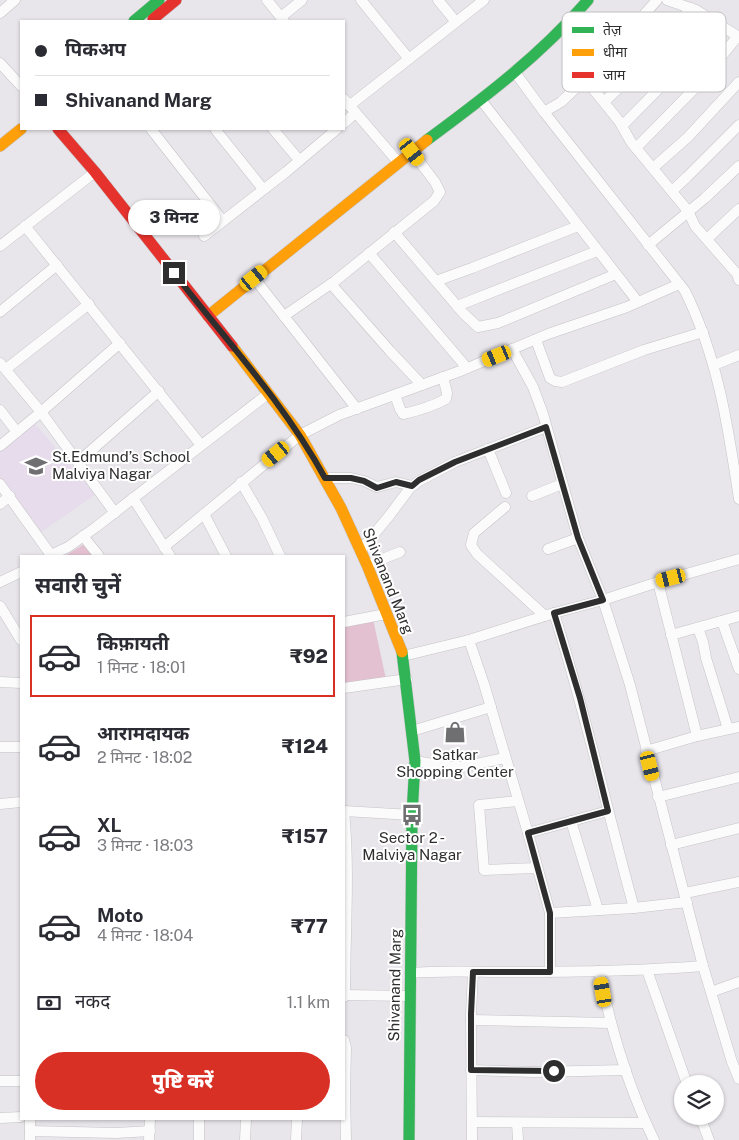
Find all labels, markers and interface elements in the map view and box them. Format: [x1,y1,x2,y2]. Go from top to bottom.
legend [562,12,726,92]
text: तेज़ [603,21,622,38]
text: पिकअप [65,38,126,60]
text: धीमा [603,44,628,60]
text: जाम [603,67,626,83]
text: Shivanand Marg [65,89,212,111]
car [396,136,427,168]
callout: 3 मिनट [128,200,220,236]
text: 3 मिनट [150,208,198,227]
route end [163,262,185,284]
car [237,263,270,293]
car [480,343,513,369]
car [259,439,292,469]
place label: St.Edmund’s School Malviya Nagar [52,448,191,482]
school or university icon: St.Edmund’s School Malviya Nagar [23,453,49,479]
street label: Shivanand Marg [359,525,417,636]
car [654,567,687,589]
text: सवारी चुनें [35,572,121,598]
text: किफ़ायती [97,632,169,654]
icon: car [37,634,82,679]
text: ₹92 [290,645,328,667]
text: 1 मिनट · 18:01 [97,658,186,677]
shop icon: Satkar Shopping Center [442,719,468,745]
text: आरामदायक [97,722,189,744]
icon: car [37,724,82,769]
text: ₹124 [282,735,328,757]
place label: Satkar Shopping Center [396,746,514,780]
text: 2 मिनट · 18:02 [97,748,192,767]
car [639,750,660,782]
bus stop icon: Sector 2 - Malviya Nagar [399,802,425,828]
icon: car [37,814,82,859]
text: XL [97,814,122,836]
text: ₹157 [282,825,328,847]
place label: Sector 2 - Malviya Nagar [362,829,462,863]
text: 3 मिनट · 18:03 [97,836,193,855]
icon: car [37,904,82,949]
text: Moto [97,904,143,926]
text: ₹77 [291,915,328,937]
text: 4 मिनट · 18:04 [97,926,193,945]
street label: Shivanand Marg [385,928,404,1042]
car [593,976,612,1008]
icon: cash [35,989,63,1017]
text: नकद [75,990,110,1012]
text: 1.1 km [287,993,330,1012]
button: पुष्टि करें [35,1052,330,1110]
route start [543,1060,565,1082]
map controls [674,1075,724,1125]
button: layers [674,1075,724,1125]

